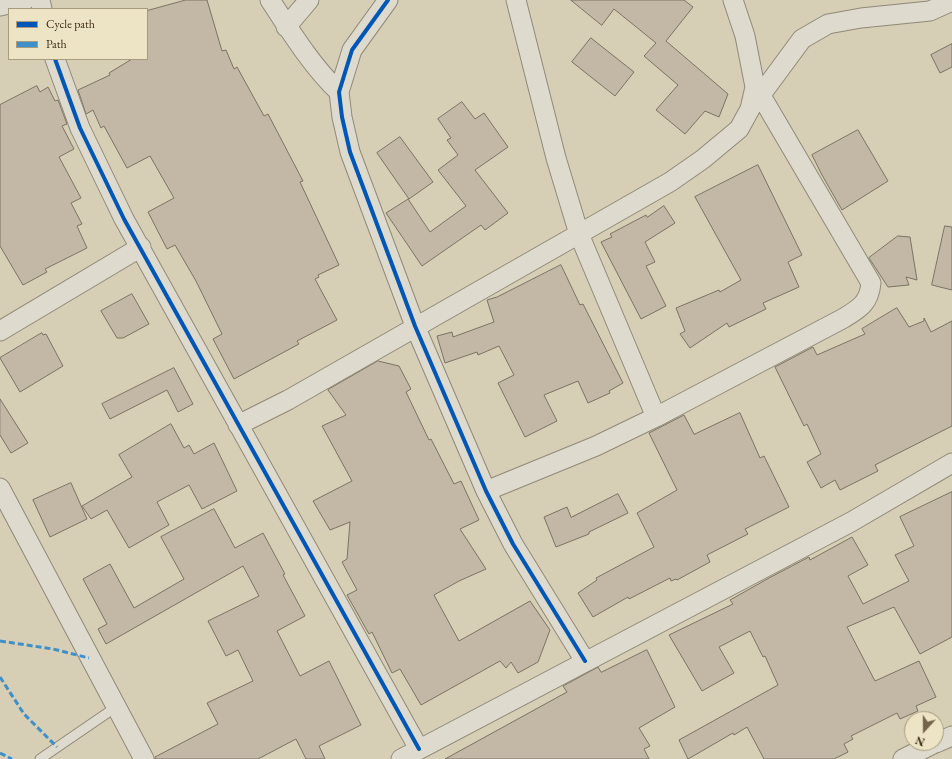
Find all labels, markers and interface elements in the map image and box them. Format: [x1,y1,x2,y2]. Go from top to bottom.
legend [8,8,148,60]
text: Cycle path [46,16,95,32]
text: Path [46,36,67,52]
north arrow [904,711,944,751]
text: N [913,733,927,749]

